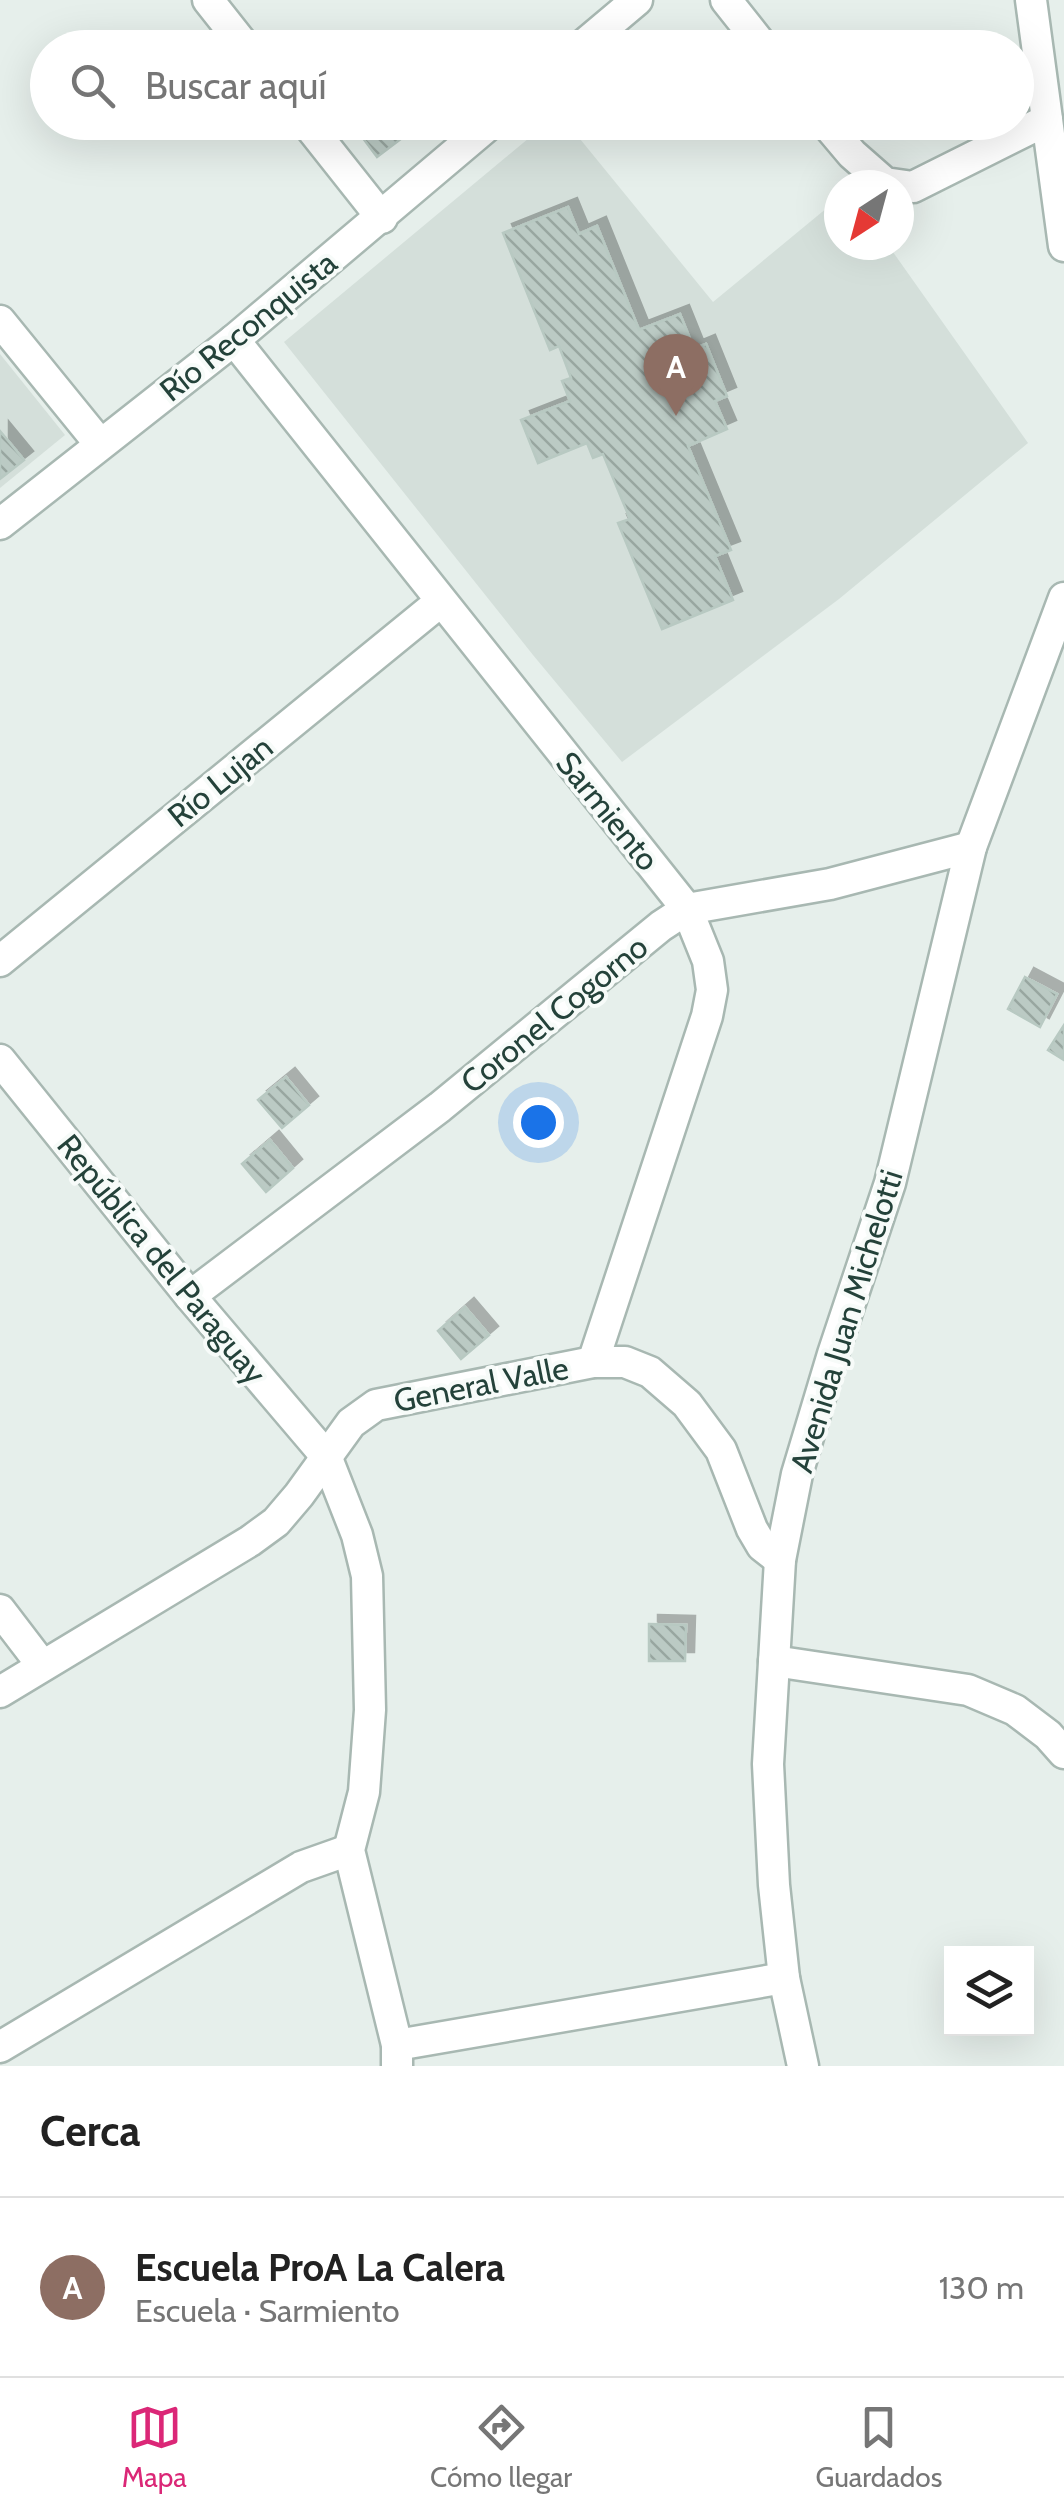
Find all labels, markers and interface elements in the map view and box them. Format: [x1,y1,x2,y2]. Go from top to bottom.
search box [30,30,1034,140]
icon: search [65,58,120,113]
text: Buscar aquí [145,62,327,109]
north arrow [824,170,914,260]
street label: Río Reconquista [152,242,345,409]
pin: A [644,334,708,416]
street label: Río Lujan [160,727,280,835]
street label: Sarmiento [548,744,668,878]
street label: Coronel Cogorno [453,927,655,1101]
your location [513,1097,564,1148]
street label: República del Paraguay [49,1126,275,1392]
street label: Avenida Juan Michelotti [781,1165,911,1477]
street label: General Valle [390,1348,572,1420]
map controls [944,1946,1034,2036]
button: layers [944,1946,1034,2036]
text: Cerca [40,2105,140,2157]
text: Escuela ProA La Calera [135,2244,505,2291]
text: A [62,2268,83,2307]
text: 130 m [939,2268,1024,2307]
text: Escuela · Sarmiento [135,2291,400,2330]
tab: Mapa [122,2400,187,2494]
tab: Cómo llegar [430,2400,572,2494]
tab: Guardados [816,2400,942,2494]

